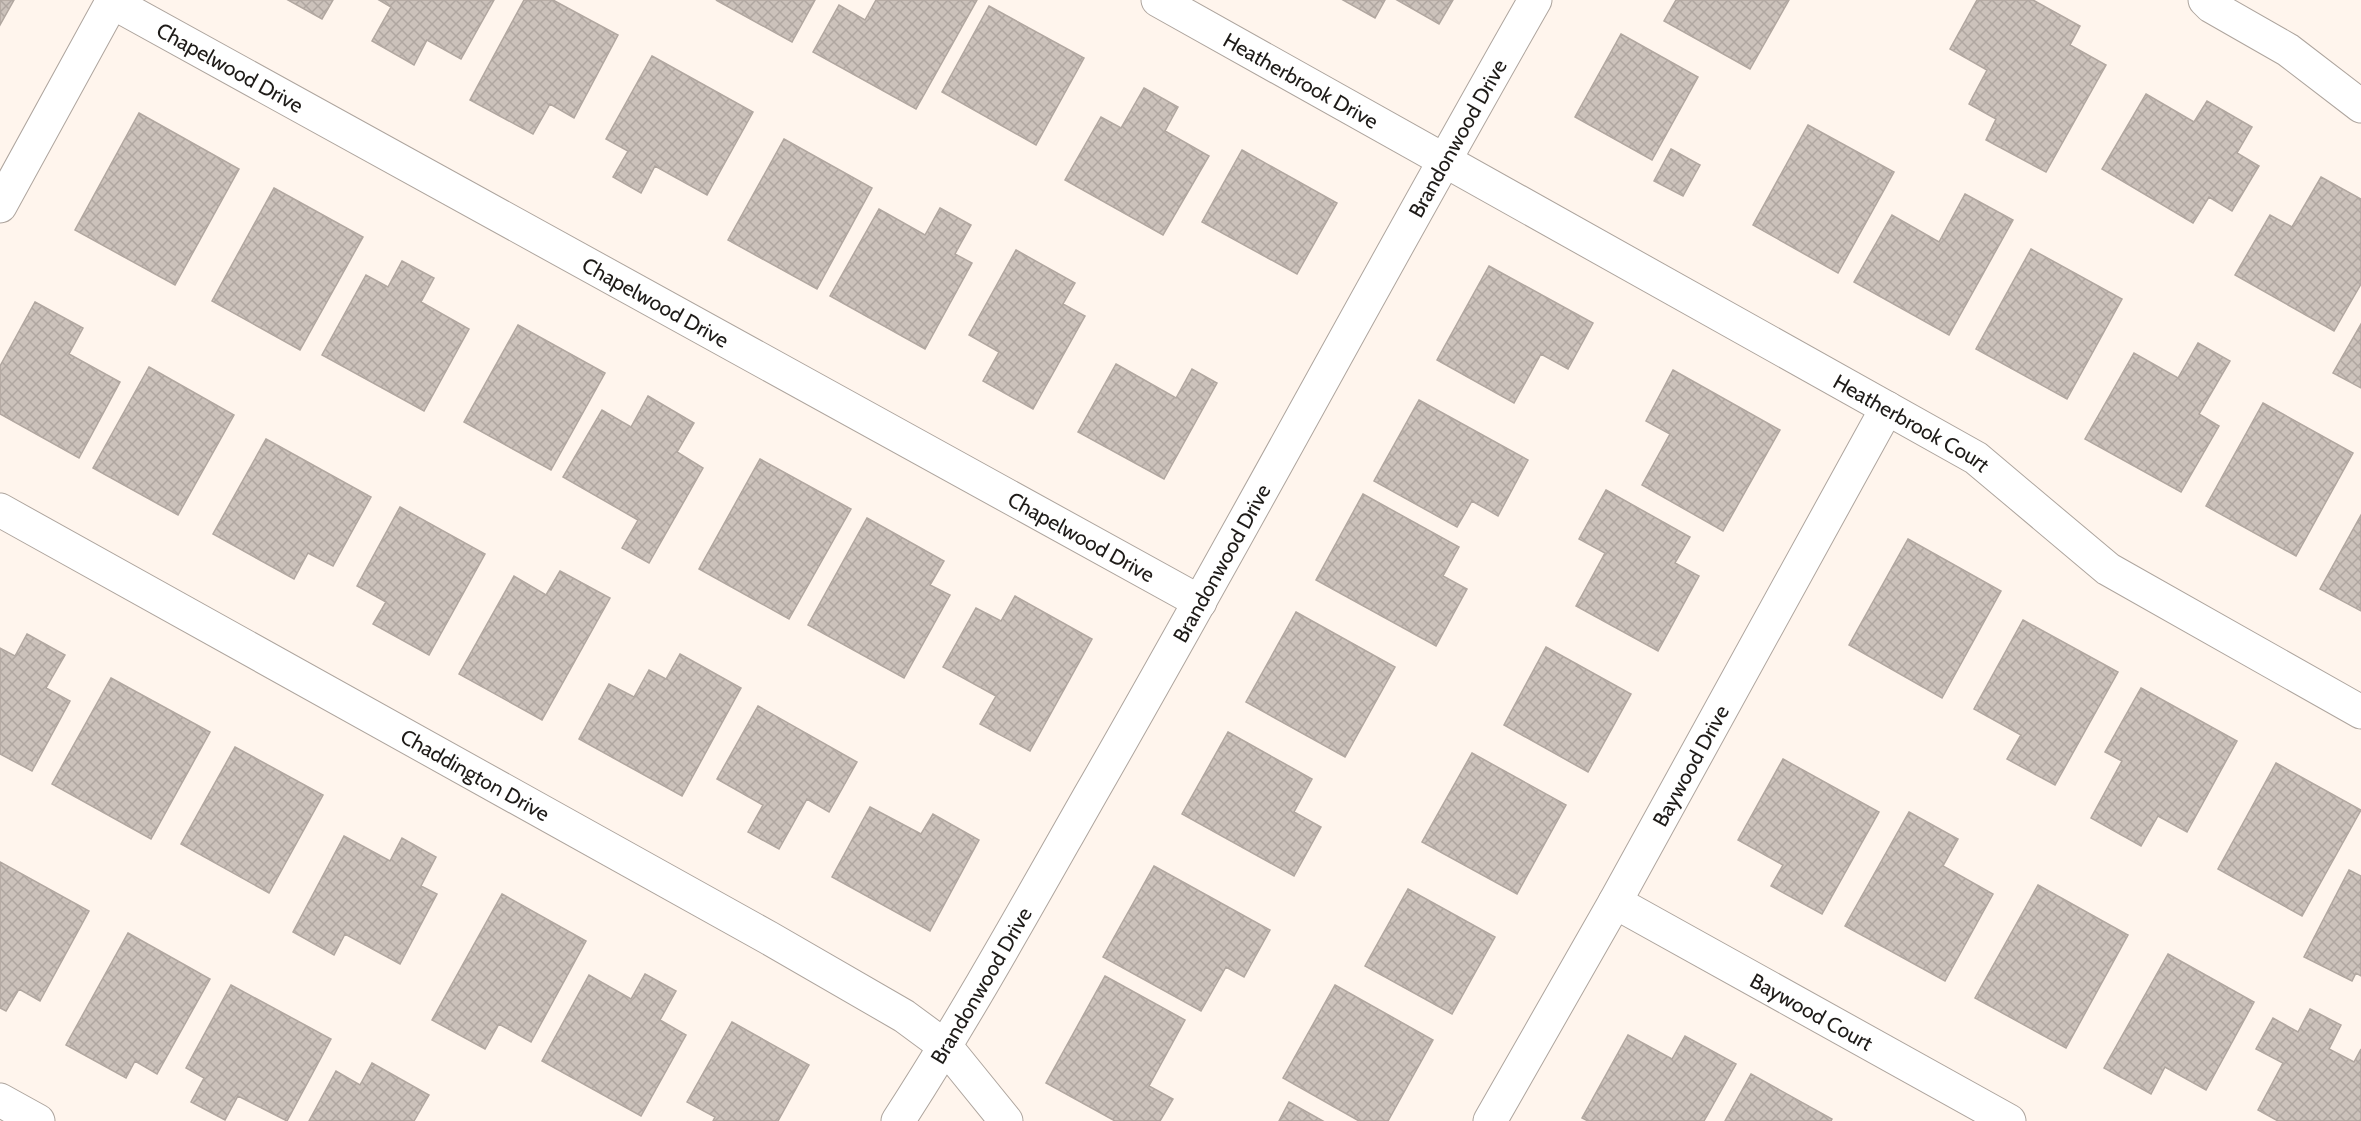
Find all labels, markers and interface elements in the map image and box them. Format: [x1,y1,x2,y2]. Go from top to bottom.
street label: Chapelwood Drive [153,17,308,118]
street label: Heatherbrook Drive [1219,27,1383,134]
street label: Brandonwood Drive [1403,54,1511,221]
street label: Chapelwood Drive [578,251,734,352]
street label: Heatherbrook Court [1829,368,1995,477]
street label: Brandonwood Drive [1167,479,1275,646]
street label: Chapelwood Drive [1004,486,1159,587]
street label: Baywood Drive [1647,700,1734,830]
street label: Chaddington Drive [396,723,554,826]
street label: Brandonwood Drive [925,902,1037,1068]
street label: Baywood Court [1746,967,1877,1055]

